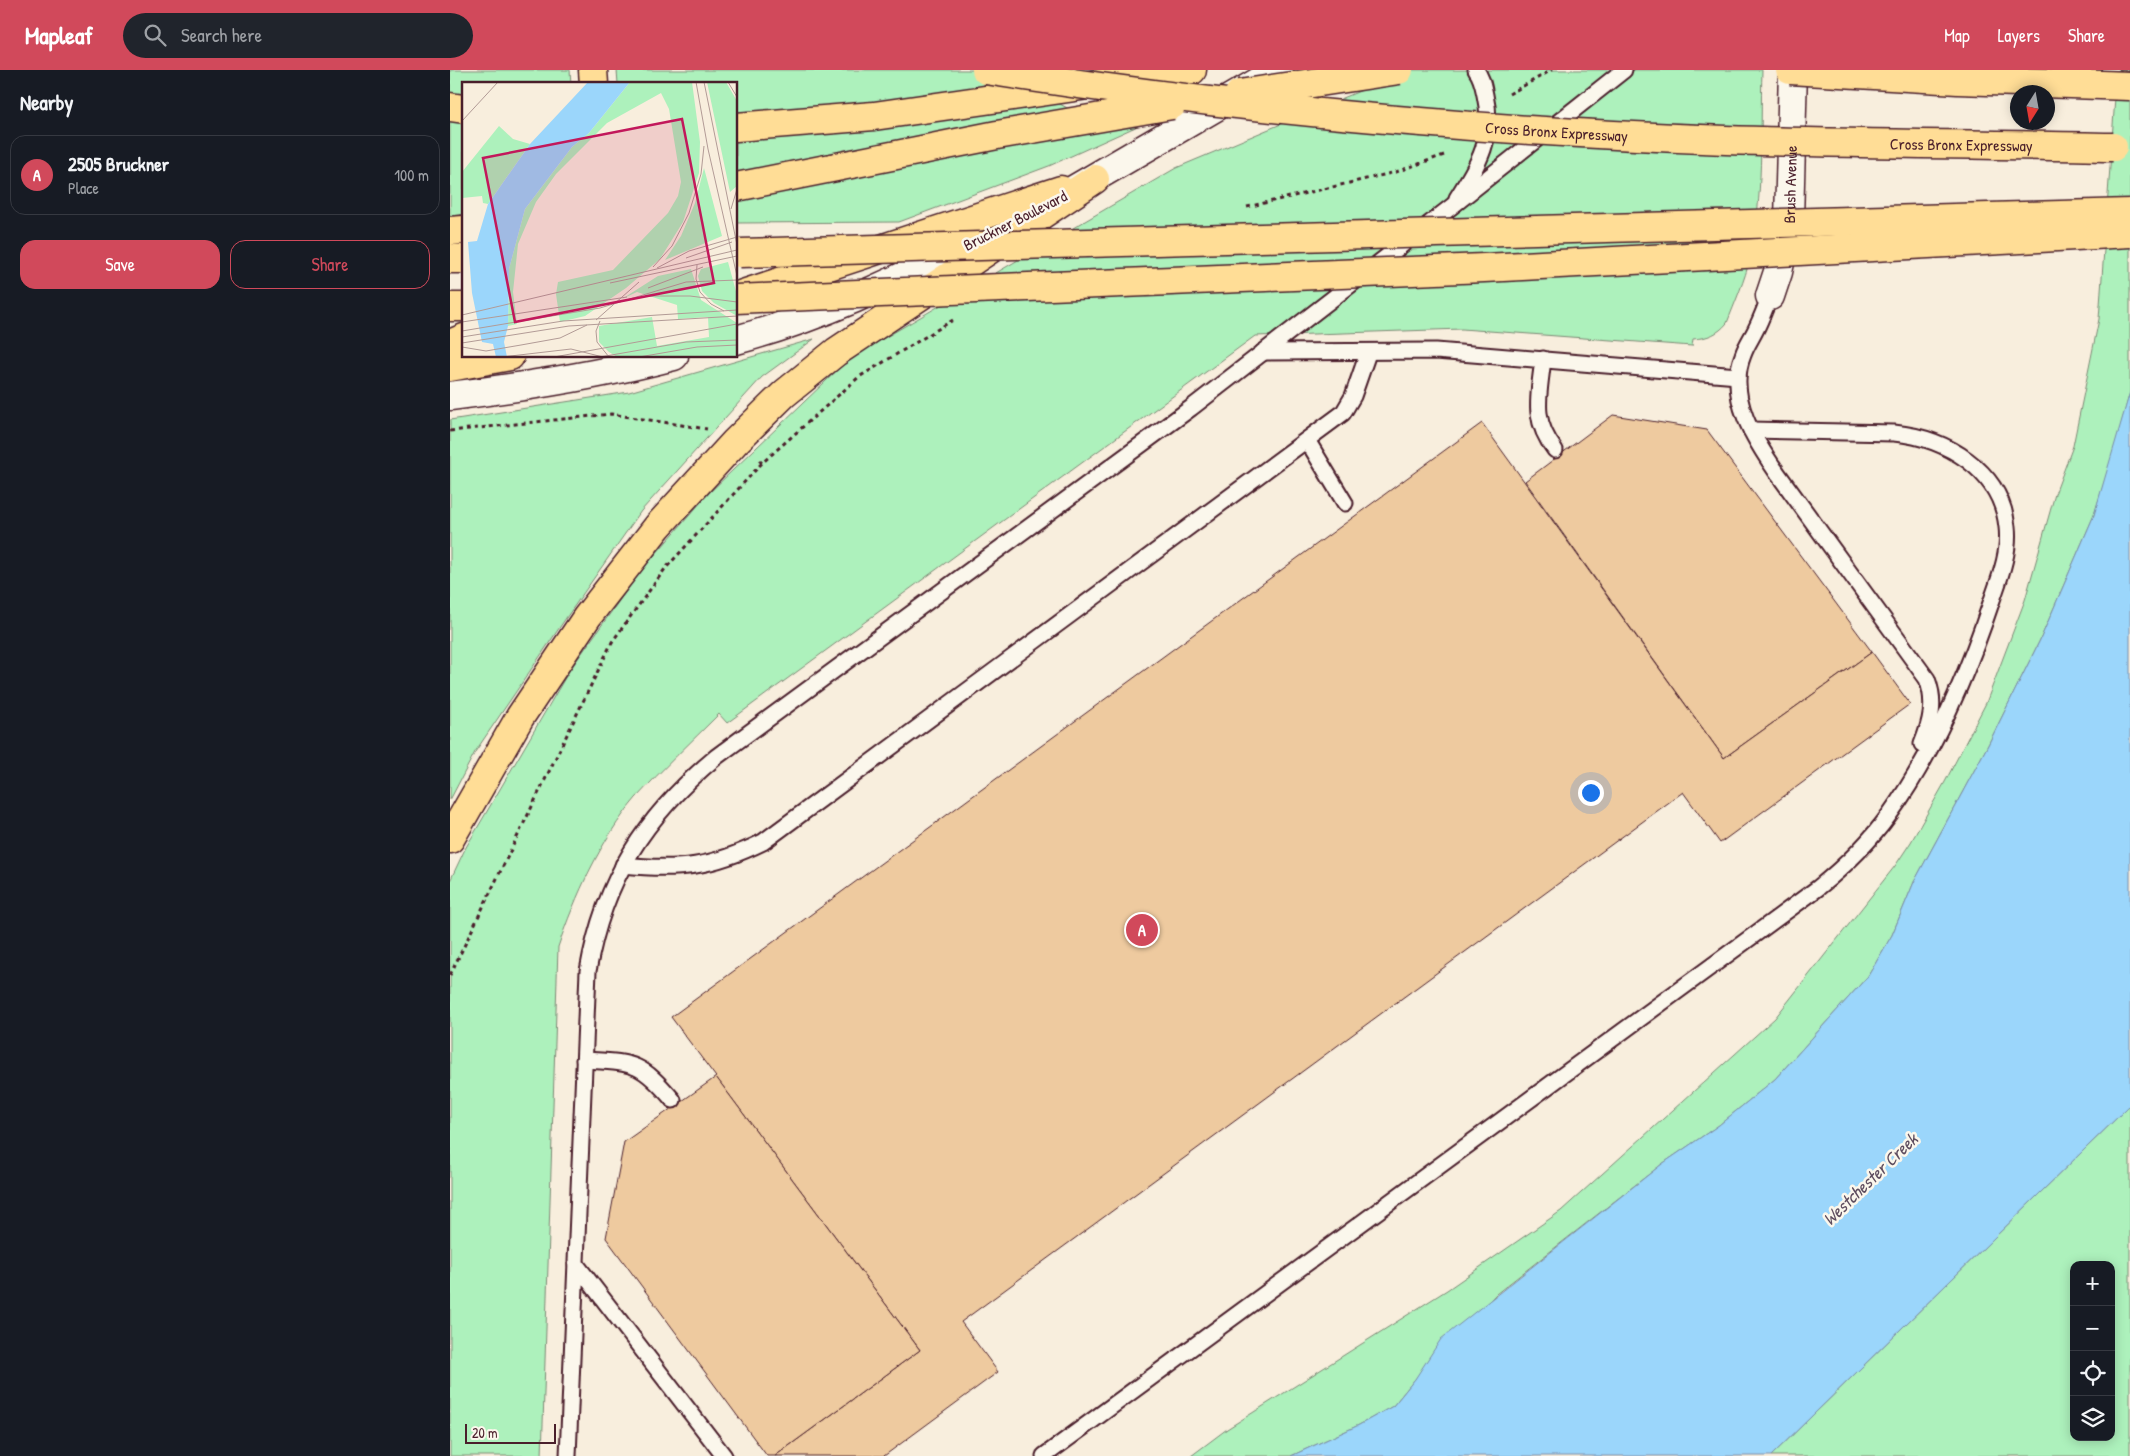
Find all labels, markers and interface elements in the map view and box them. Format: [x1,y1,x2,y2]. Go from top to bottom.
search box [123,13,473,58]
text: Mapleaf [25,19,93,51]
icon: search [141,21,169,49]
text: Search here [181,22,262,48]
text: Map [1944,23,1970,48]
text: Layers [1998,23,2040,48]
text: Share [2068,23,2105,48]
inset map [462,82,738,358]
north arrow [2010,85,2055,130]
text: Nearby [20,88,73,117]
street label: Cross Bronx Expressway [1484,116,1629,147]
street label: Cross Bronx Expressway [1890,132,2033,156]
street label: Brush Avenue [1778,145,1802,224]
text: 2505 Bruckner [68,151,169,177]
text: A [33,164,41,186]
text: 100 m [394,164,429,186]
text: Place [68,177,99,199]
street label: Bruckner Boulevard [959,184,1071,256]
button: Save [20,240,220,289]
button: Share [230,240,430,289]
your location [1578,780,1604,806]
pin: A [1126,911,1158,949]
water label: Westchester Creek [1817,1126,1924,1231]
map controls [2070,1261,2115,1441]
button: + [2070,1261,2115,1306]
button: − [2070,1306,2115,1351]
button: locate [2070,1351,2115,1396]
button: layers [2070,1396,2115,1441]
scale bar [465,1421,556,1444]
text: 20 m [472,1423,498,1442]

